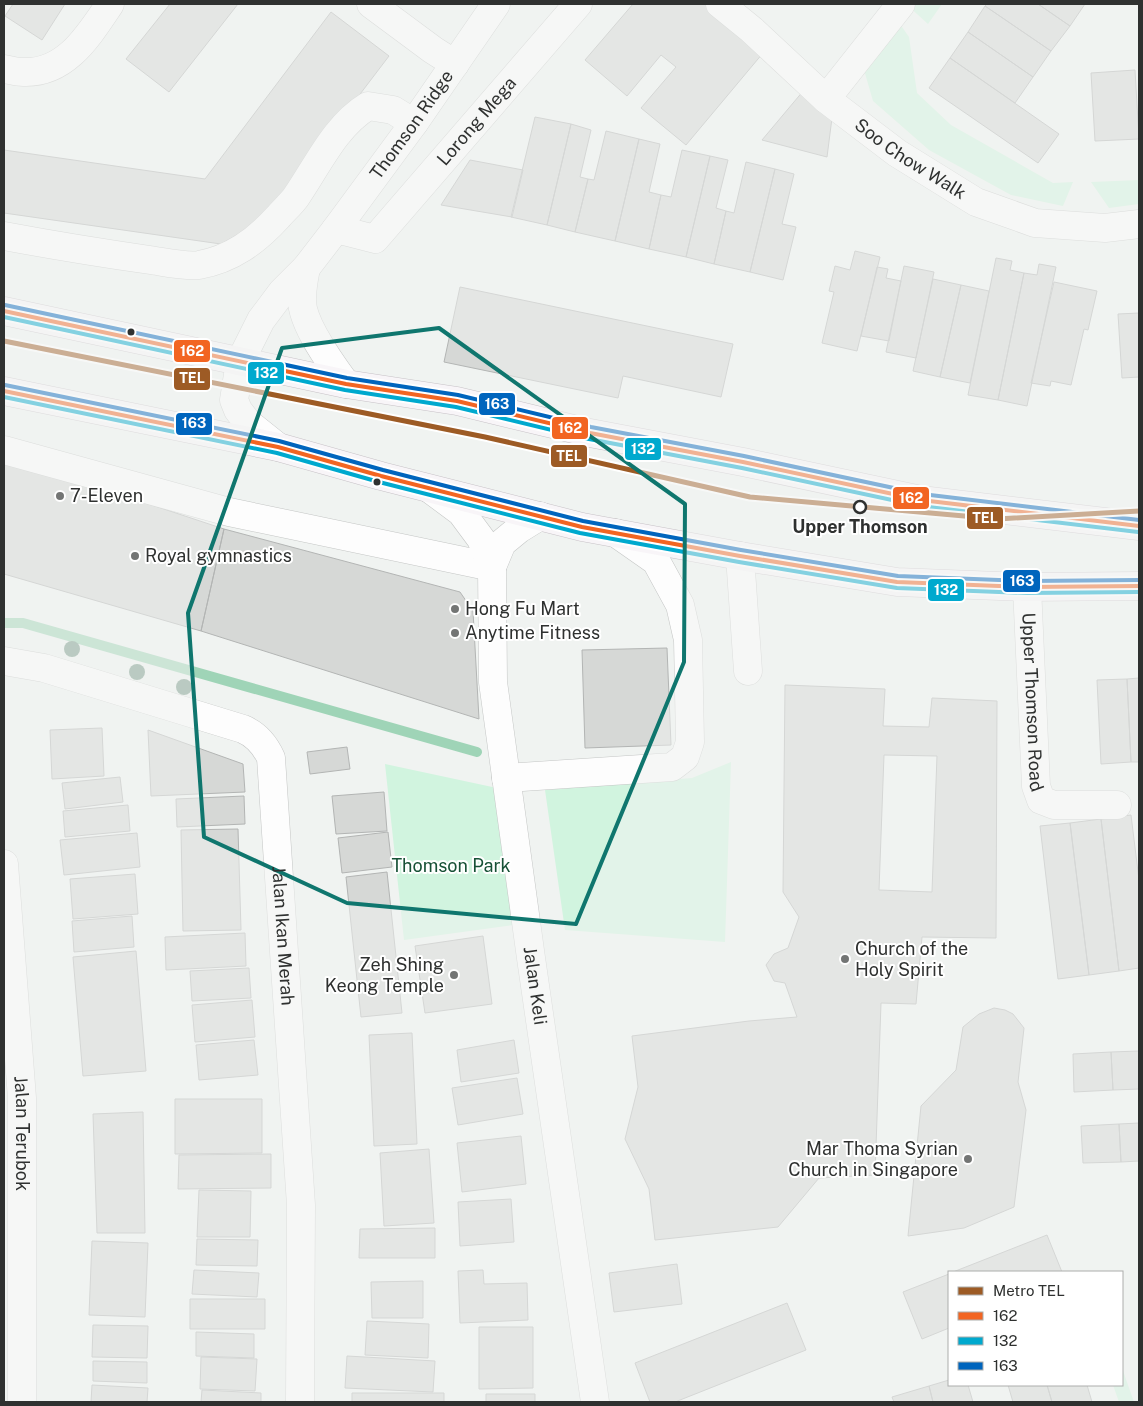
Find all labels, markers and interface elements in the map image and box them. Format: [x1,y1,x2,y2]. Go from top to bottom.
street label: Thomson Ridge [365,66,457,183]
street label: Lorong Mega [432,72,520,169]
street label: Soo Chow Walk [851,114,970,203]
unlabelled marker [126,327,136,337]
line badge: 162 [173,339,211,363]
text: 162 [180,343,204,359]
line badge: 132 [247,361,285,385]
text: 132 [254,365,278,381]
line badge: TEL [173,367,211,391]
text: TEL [179,370,205,386]
line badge: 163 [478,392,516,416]
text: 163 [485,396,509,412]
line badge: 163 [175,412,213,436]
text: 163 [182,415,206,431]
line badge: 162 [551,416,589,440]
text: 162 [558,420,582,436]
line badge: 132 [624,437,662,461]
text: 132 [631,441,655,457]
line badge: TEL [550,444,588,468]
text: TEL [556,448,582,464]
unlabelled marker [372,477,382,487]
place label: 7-Eleven [70,485,143,506]
line badge: 162 [892,486,930,510]
marker: 7-Eleven [54,490,66,502]
text: 162 [899,490,923,506]
marker: Upper Thomson [853,500,867,514]
line badge: TEL [966,506,1004,530]
text: TEL [972,510,998,526]
place label: Upper Thomson [792,516,928,537]
place label: Royal gymnastics [145,545,292,566]
marker: Royal gymnastics [129,550,141,562]
line badge: 163 [1002,569,1041,593]
text: 163 [1010,573,1034,589]
line badge: 132 [927,578,965,602]
text: 132 [934,582,958,598]
place label: Hong Fu Mart [465,598,580,619]
marker: Hong Fu Mart [449,603,461,615]
street label: Upper Thomson Road [1018,612,1048,794]
place label: Anytime Fitness [465,622,600,643]
marker: Anytime Fitness [449,627,461,639]
park label: Thomson Park [391,855,511,876]
street label: Jalan Ikan Merah [268,865,299,1006]
place label: Church of the Holy Spirit [855,938,968,980]
street label: Jalan Keli [520,945,552,1026]
marker: Church of the Holy Spirit [839,953,851,965]
place label: Zeh Shing Keong Temple [325,954,444,996]
marker: Zeh Shing Keong Temple [448,969,460,981]
street label: Jalan Terubok [10,1075,33,1191]
place label: Mar Thoma Syrian Church in Singapore [788,1138,958,1180]
marker: Mar Thoma Syrian Church in Singapore [962,1153,974,1165]
legend [948,1271,1123,1386]
text: Metro TEL [993,1282,1065,1299]
text: 162 [993,1307,1017,1324]
text: 132 [993,1332,1018,1349]
text: 163 [993,1357,1018,1374]

